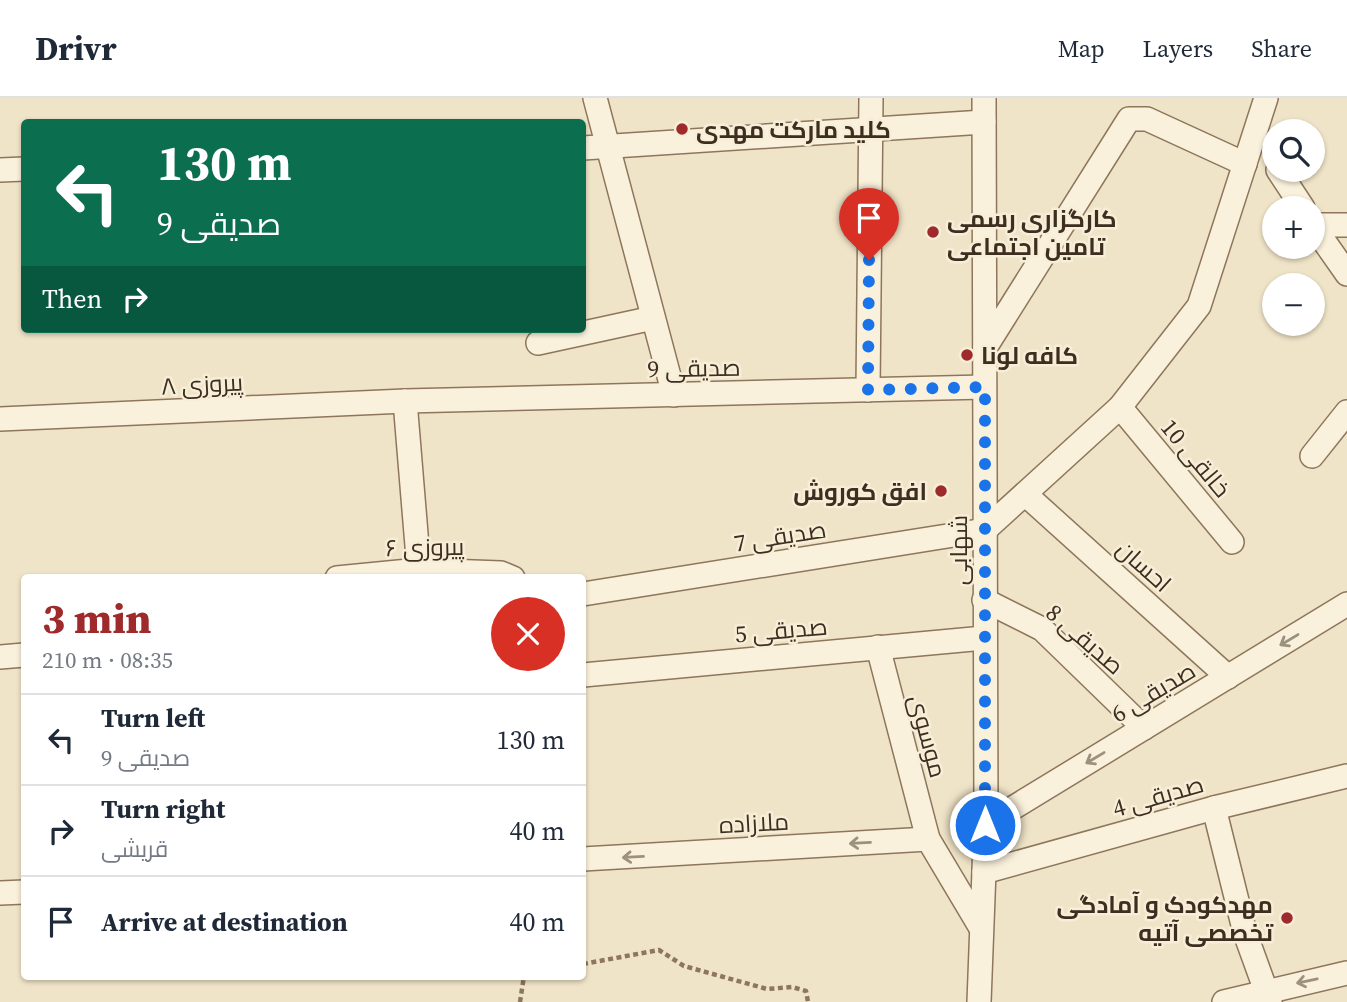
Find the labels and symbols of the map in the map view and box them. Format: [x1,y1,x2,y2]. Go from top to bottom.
place label: کلید مارکت مهدی [696,113,891,146]
marker: کلید مارکت مهدی [674,121,690,137]
pin [839,188,899,260]
place label: کارگزاری رسمی تامین اجتماعی [947,202,1117,263]
marker: کارگزاری رسمی تامین اجتماعی [925,224,941,240]
place label: کافه لونا [981,339,1078,372]
marker: کافه لونا [959,347,975,363]
street label: صدیقی 9 [647,351,741,385]
street label: پیروزی ٨ [160,365,244,403]
street label: خالقی 10 [1153,412,1239,504]
place label: افق کوروش [793,475,927,508]
marker: افق کوروش [933,483,949,499]
street label: صدیقی 7 [731,512,829,560]
street label: شهابی [942,515,975,585]
street label: پیروزی ۶ [385,530,465,564]
street label: احسان [1109,532,1179,600]
street label: صدیقی 8 [1039,596,1131,682]
street label: صدیقی 5 [733,610,829,650]
one-way arrow [1280,633,1300,647]
street label: صدیقی 6 [1105,654,1201,730]
street label: موسوی [901,691,955,781]
one-way arrow [1085,751,1105,765]
street label: صدیقی 4 [1109,767,1207,825]
position arrow [948,788,1022,862]
street label: ملازاده [718,805,790,841]
one-way arrow [849,837,872,850]
one-way arrow [622,850,645,863]
place label: مهدکودک و آمادگی تخصصی آتیه [1057,888,1274,949]
marker: مهدکودک و آمادگی تخصصی آتیه [1279,910,1295,926]
one-way arrow [1296,976,1318,989]

